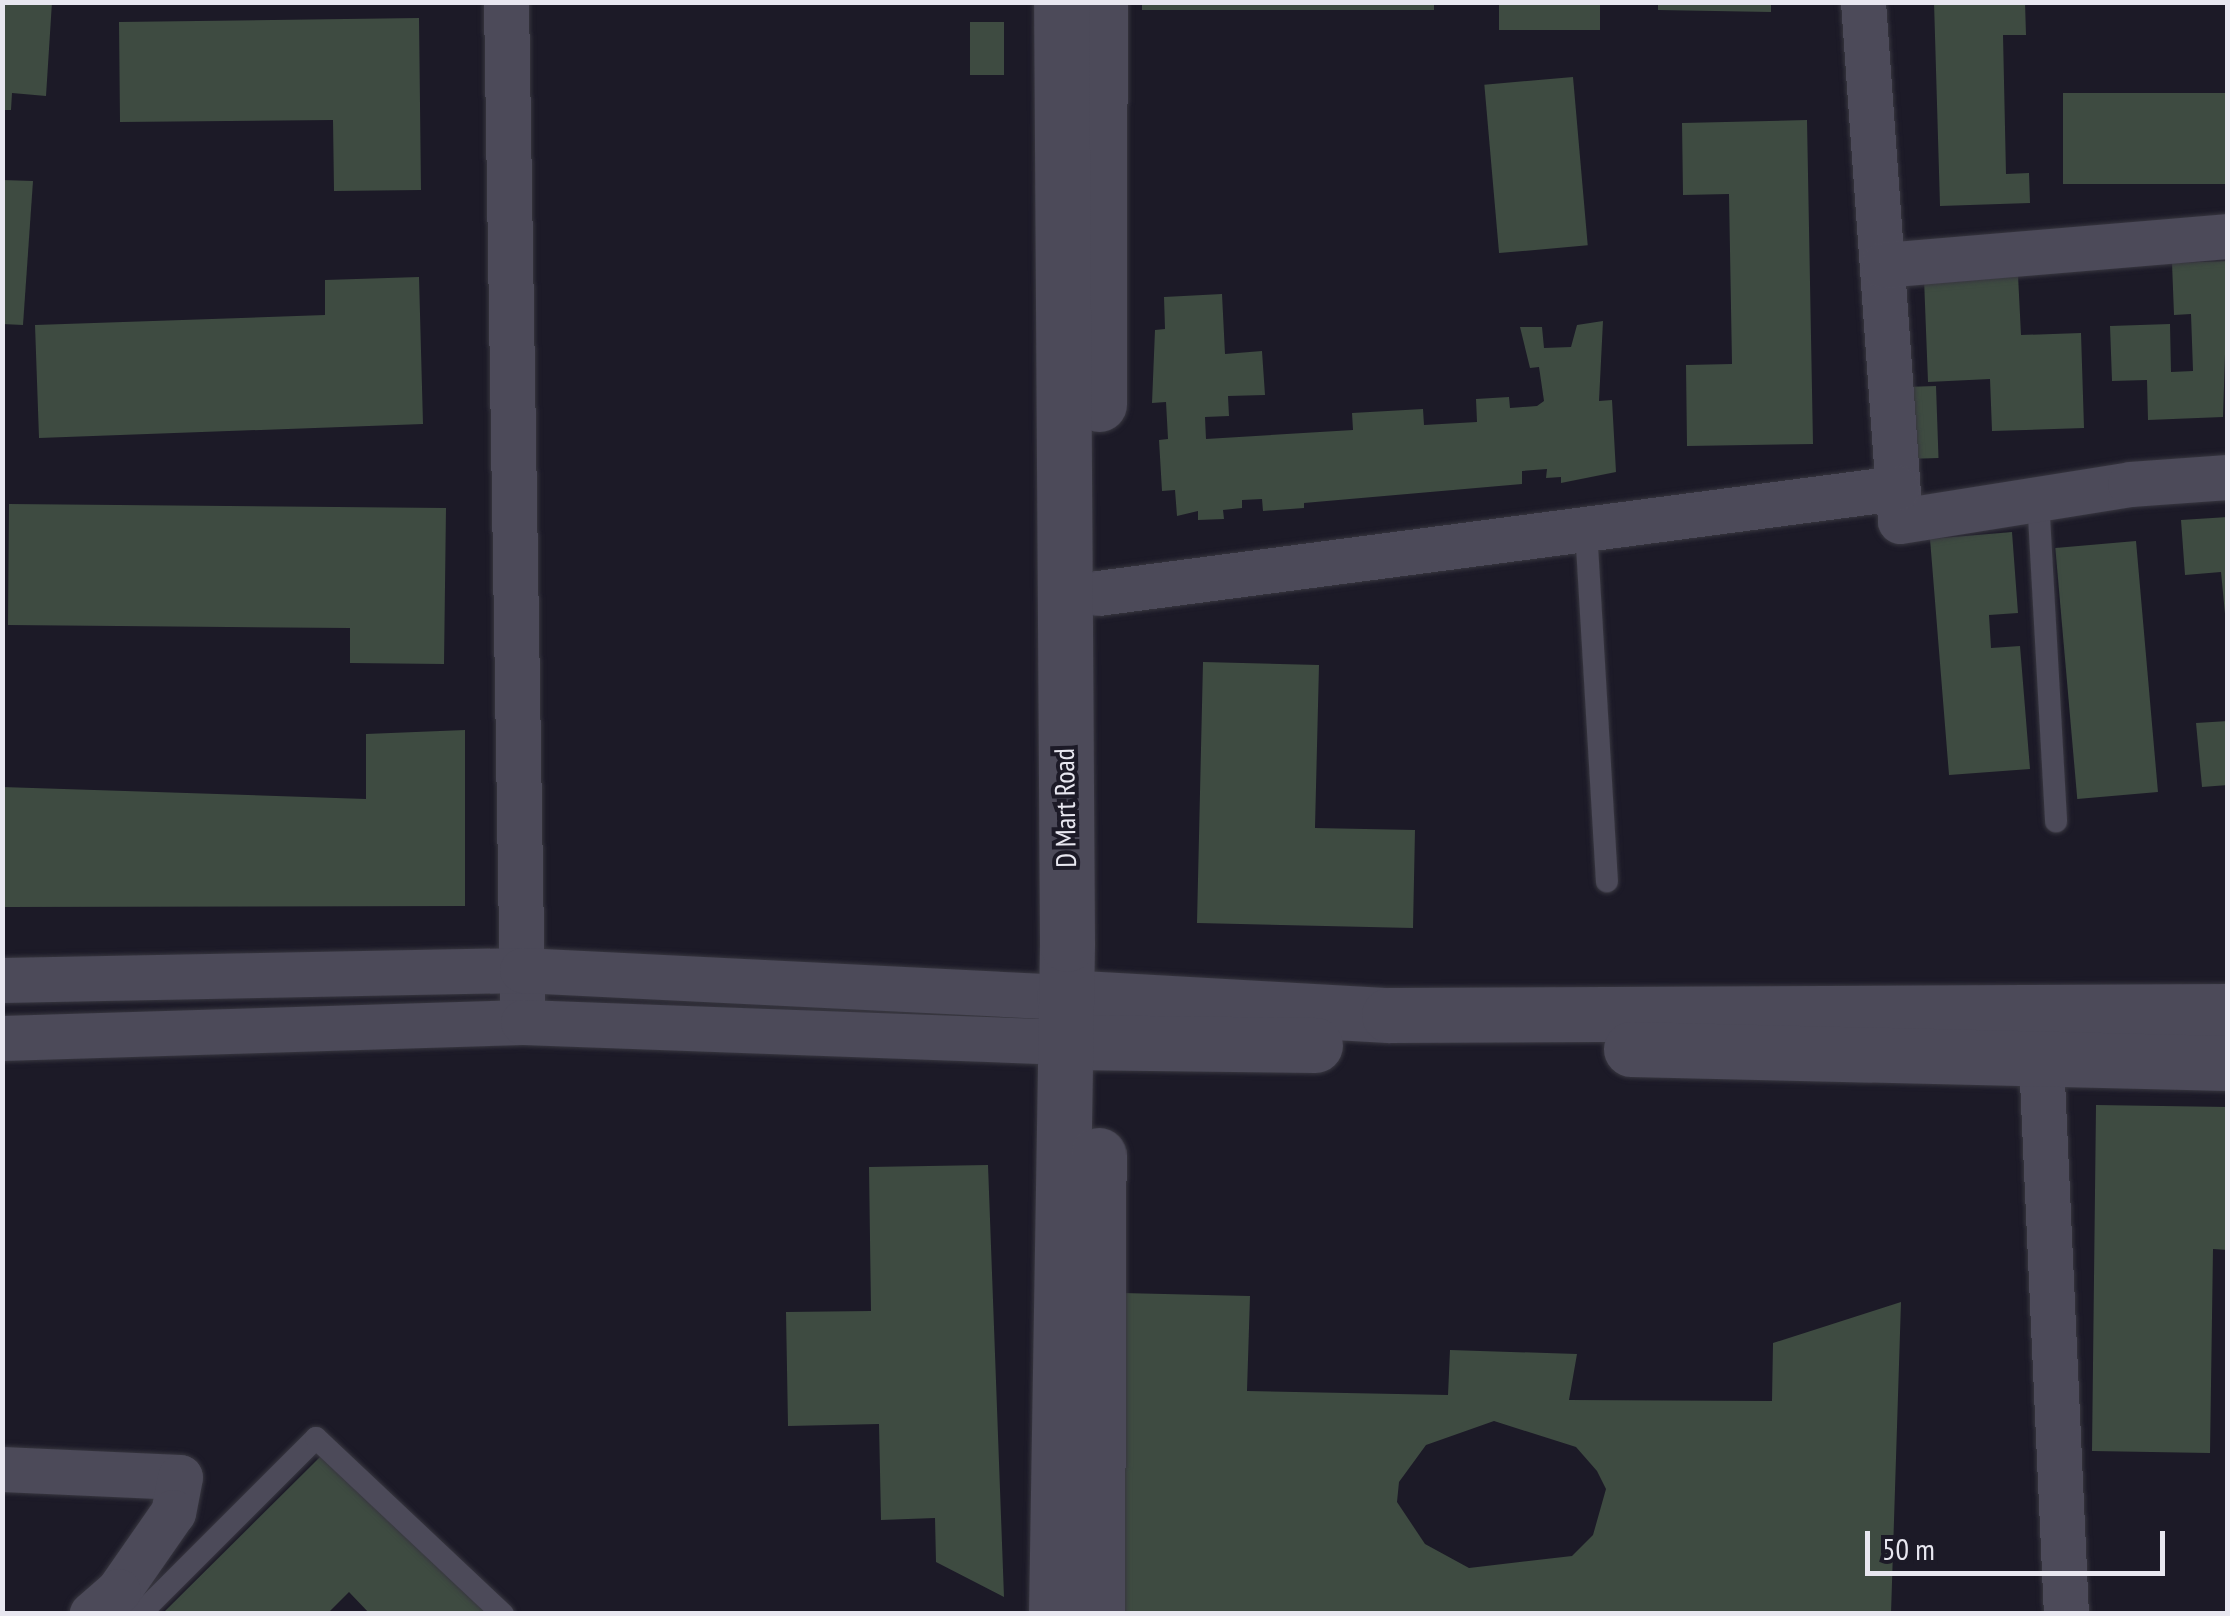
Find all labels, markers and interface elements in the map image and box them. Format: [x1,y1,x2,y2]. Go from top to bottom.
street label: D Mart Road [1047,748,1083,868]
scale bar [1870,1511,2170,1573]
text: 50 m [1882,1529,1935,1568]

